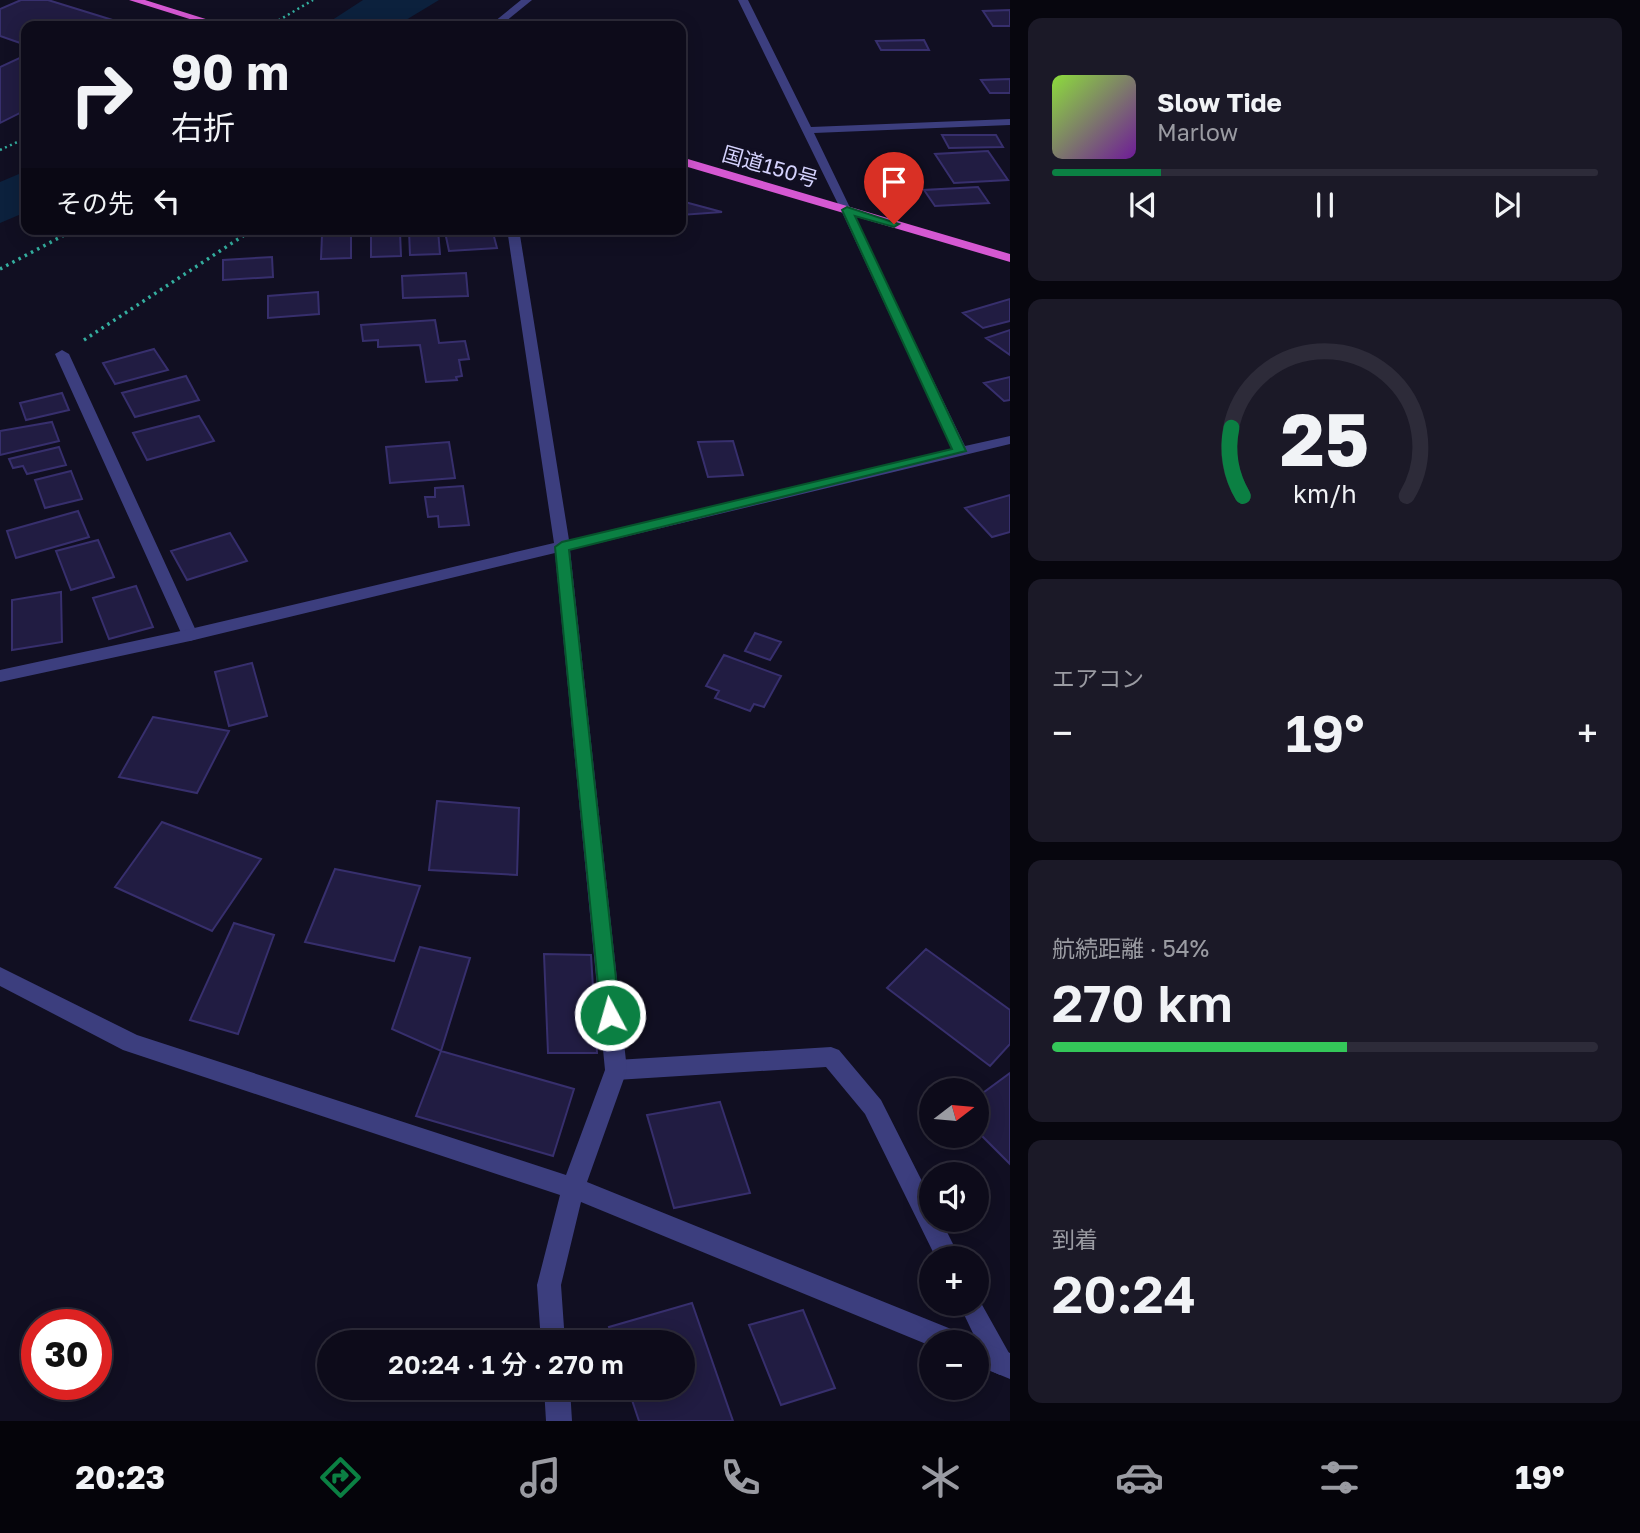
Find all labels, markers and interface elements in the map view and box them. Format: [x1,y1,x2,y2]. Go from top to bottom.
text: 90 m [171,42,289,101]
icon: right [56,49,147,140]
text: Slow Tide [1157,87,1282,118]
text: 右折 [171,108,235,146]
text: Marlow [1157,118,1238,146]
street label: 国道150号 [719,140,821,192]
pin [864,152,924,224]
icon: arrive [875,163,913,201]
icon: left [148,182,186,220]
icon: previous [1124,186,1162,224]
icon: pause [1306,186,1344,224]
icon: next [1488,186,1526,224]
text: その先 [56,188,134,219]
text: 25 [1281,395,1369,482]
text: km/h [1293,478,1357,509]
text: エアコン [1052,664,1144,692]
text: 19° [1286,701,1364,763]
text: − [1052,710,1073,755]
text: + [1577,710,1598,755]
text: 航続距離 · 54% [1052,934,1209,962]
text: 270 km [1052,971,1233,1033]
position arrow [573,978,647,1052]
north arrow [919,1078,989,1148]
map controls [919,1078,989,1400]
button: sound [919,1162,989,1232]
text: 到着 [1052,1225,1098,1253]
button: + [919,1246,989,1316]
text: 20:24 [1052,1262,1196,1324]
speed limit sign: 30 [21,1309,112,1400]
button: − [919,1330,989,1400]
text: 20:24 · 1 分 · 270 m [388,1349,624,1380]
icon: directions [316,1453,365,1502]
icon: music [516,1453,565,1502]
icon: phone [716,1453,765,1502]
icon: climate [916,1453,965,1502]
icon: car [1115,1453,1164,1502]
icon: filters [1315,1453,1364,1502]
text: 20:23 [75,1458,165,1496]
text: 19° [1515,1458,1564,1496]

